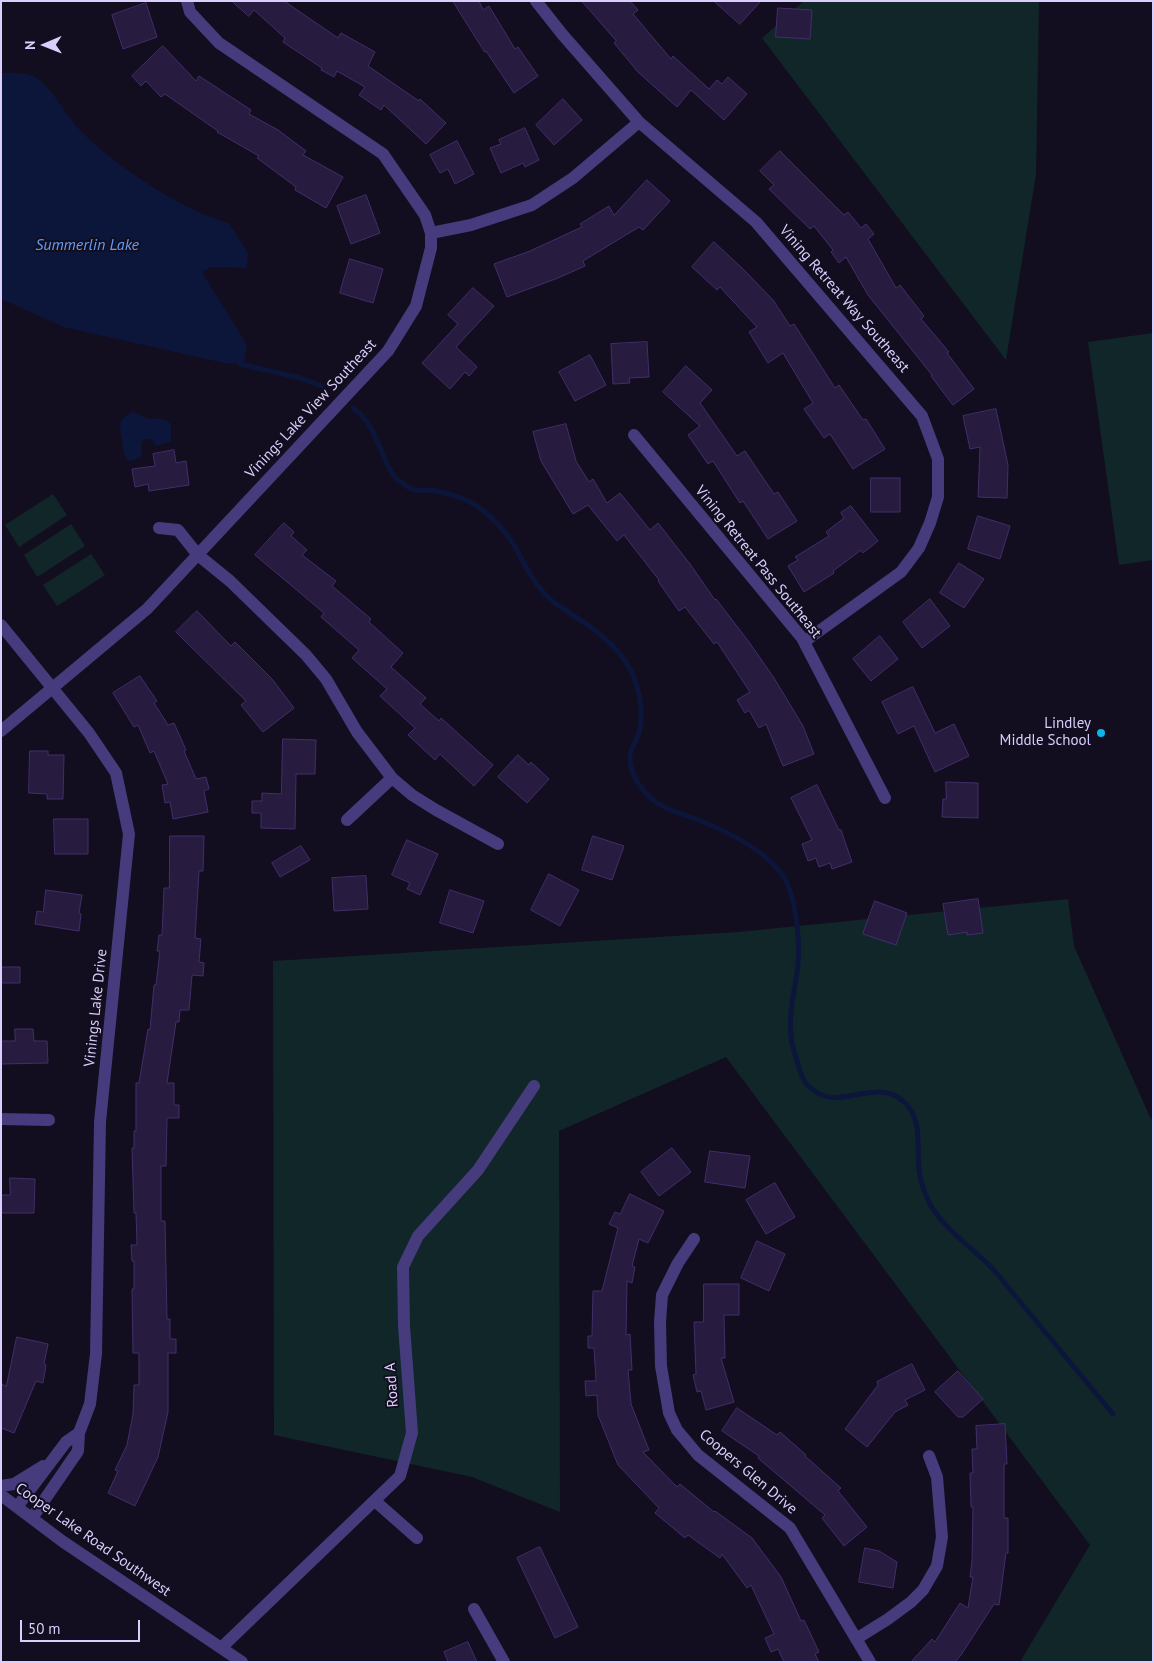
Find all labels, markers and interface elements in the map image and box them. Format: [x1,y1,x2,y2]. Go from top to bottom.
north arrow [20,20,70,70]
text: N [21,41,39,50]
street label: Vining Retreat Way Southeast [775,222,913,376]
water label: Summerlin Lake [35,235,139,255]
street label: Vinings Lake View Southeast [242,336,380,482]
street label: Vining Retreat Pass Southeast [691,482,825,642]
place label: Lindley Middle School [1000,715,1091,750]
marker: Lindley Middle School [1095,727,1107,739]
street label: Vinings Lake Drive [81,948,111,1068]
street label: Road A [381,1362,403,1408]
street label: Coopers Glen Drive [695,1426,801,1518]
street label: Cooper Lake Road Southwest [12,1479,174,1601]
scale bar [22,1610,142,1642]
text: 50 m [28,1619,61,1638]

